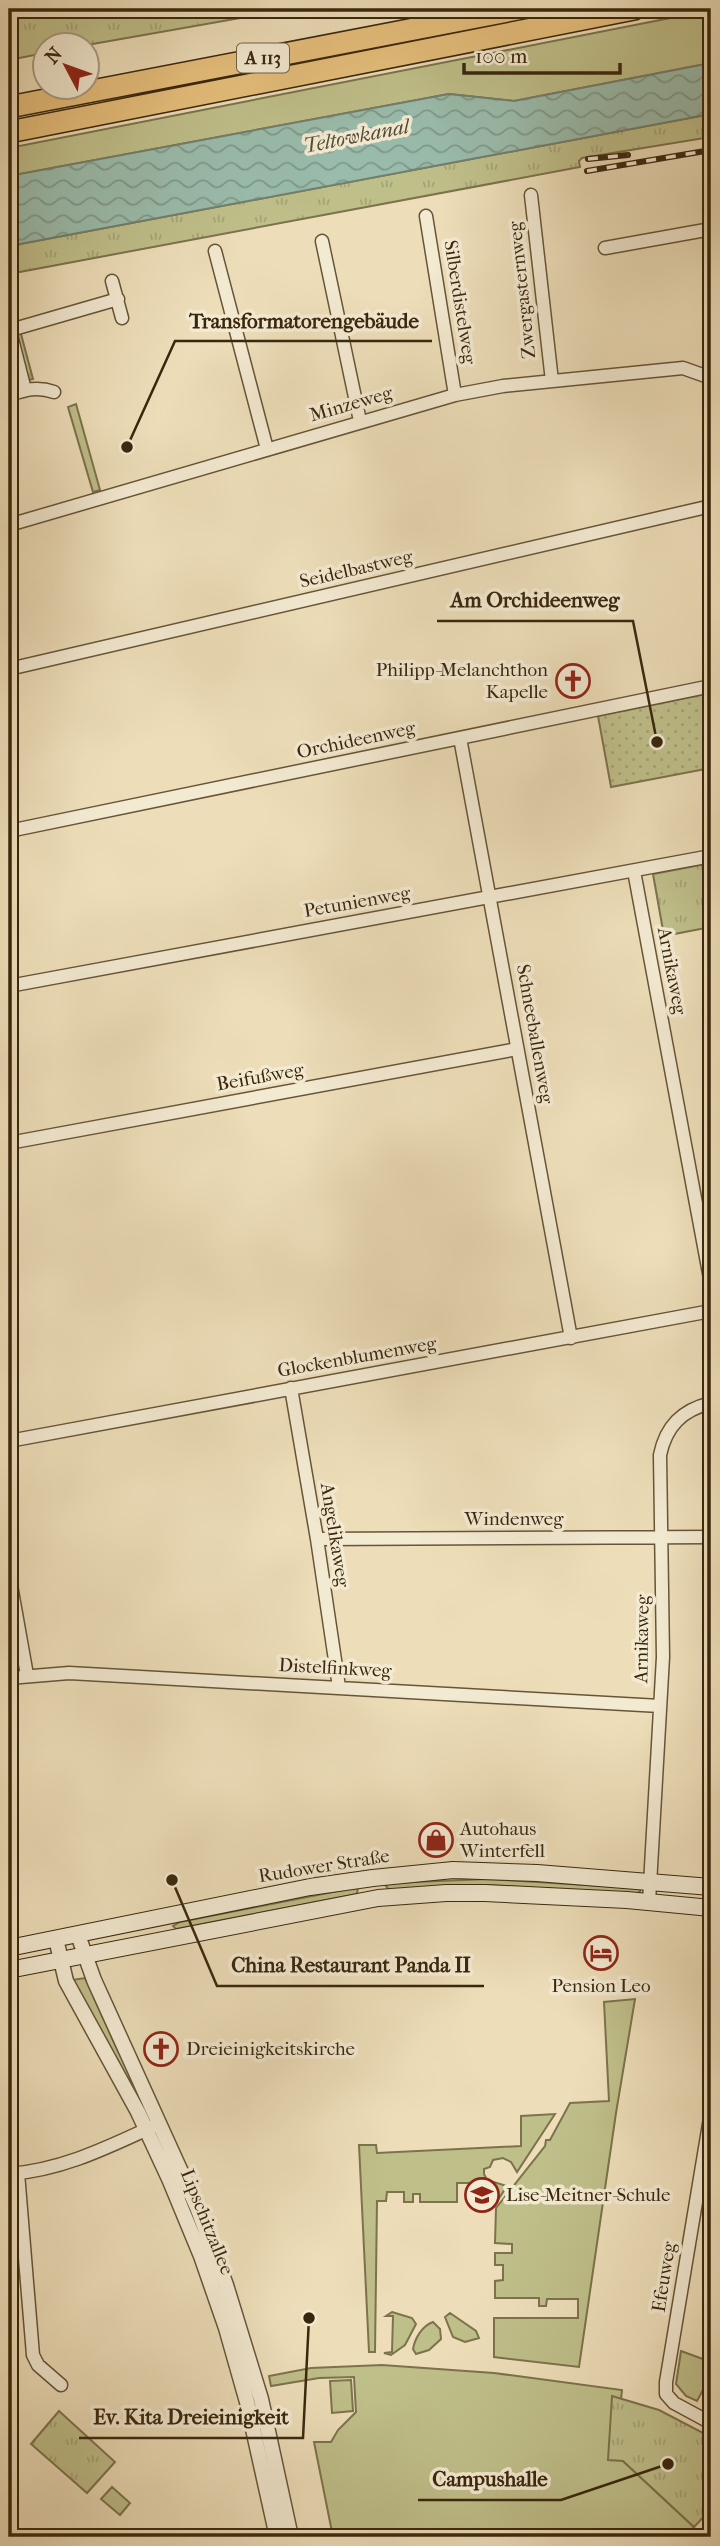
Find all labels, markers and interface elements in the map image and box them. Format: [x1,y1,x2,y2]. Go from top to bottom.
north arrow [32,32,102,102]
scale bar [464,32,620,76]
text: N [41,42,67,68]
road number: A 113 [237,44,289,72]
text: 100 m [475,44,528,68]
water label: Teltowkanal [301,113,414,158]
street label: Zwergasternweg [504,219,540,360]
street label: Silberdistelweg [439,238,481,366]
callout: Transformatorengebäude [175,299,432,341]
text: Transformatorengebäude [188,309,419,333]
street label: Minzeweg [307,381,396,426]
street label: Seidelbastweg [297,545,415,593]
callout: Am Orchideenweg [437,579,633,621]
text: Am Orchideenweg [449,588,620,612]
place label: Philipp-Melanchthon Kapelle [376,659,548,703]
church icon: Philipp-Melanchthon Kapelle [554,662,592,700]
street label: Orchideenweg [295,717,418,763]
street label: Petunienweg [302,882,413,922]
street label: Arnikaweg [653,924,691,1017]
street label: Schneeballenweg [512,963,558,1106]
street label: Beifußweg [215,1058,306,1095]
street label: Glockenblumenweg [276,1332,439,1382]
street label: Angelikaweg [316,1480,354,1589]
street label: Windenweg [464,1508,564,1530]
street label: Arnikaweg [630,1594,654,1684]
street label: Distelfinkweg [278,1654,393,1682]
place label: Autohaus Winterfell [459,1818,545,1862]
shop icon: Autohaus Winterfell [417,1821,455,1859]
street label: Rudower Straße [257,1845,391,1887]
hotel icon: Pension Leo [582,1934,620,1972]
callout: China Restaurant Panda II [217,1944,484,1986]
text: China Restaurant Panda II [231,1953,472,1977]
place label: Pension Leo [551,1975,651,1997]
church icon: Dreieinigkeitskirche [142,2030,180,2068]
place label: Dreieinigkeitskirche [186,2038,355,2060]
street label: Lipschitzallee [176,2166,238,2278]
school or university icon: Lise-Meitner-Schule [463,2176,501,2214]
place label: Lise-Meitner-Schule [506,2184,670,2206]
street label: Efeuweg [648,2239,681,2314]
callout: Ev. Kita Dreieinigkeit [79,2396,303,2438]
text: Ev. Kita Dreieinigkeit [93,2405,289,2429]
callout: Campushalle [418,2458,561,2500]
text: Campushalle [432,2467,548,2491]

